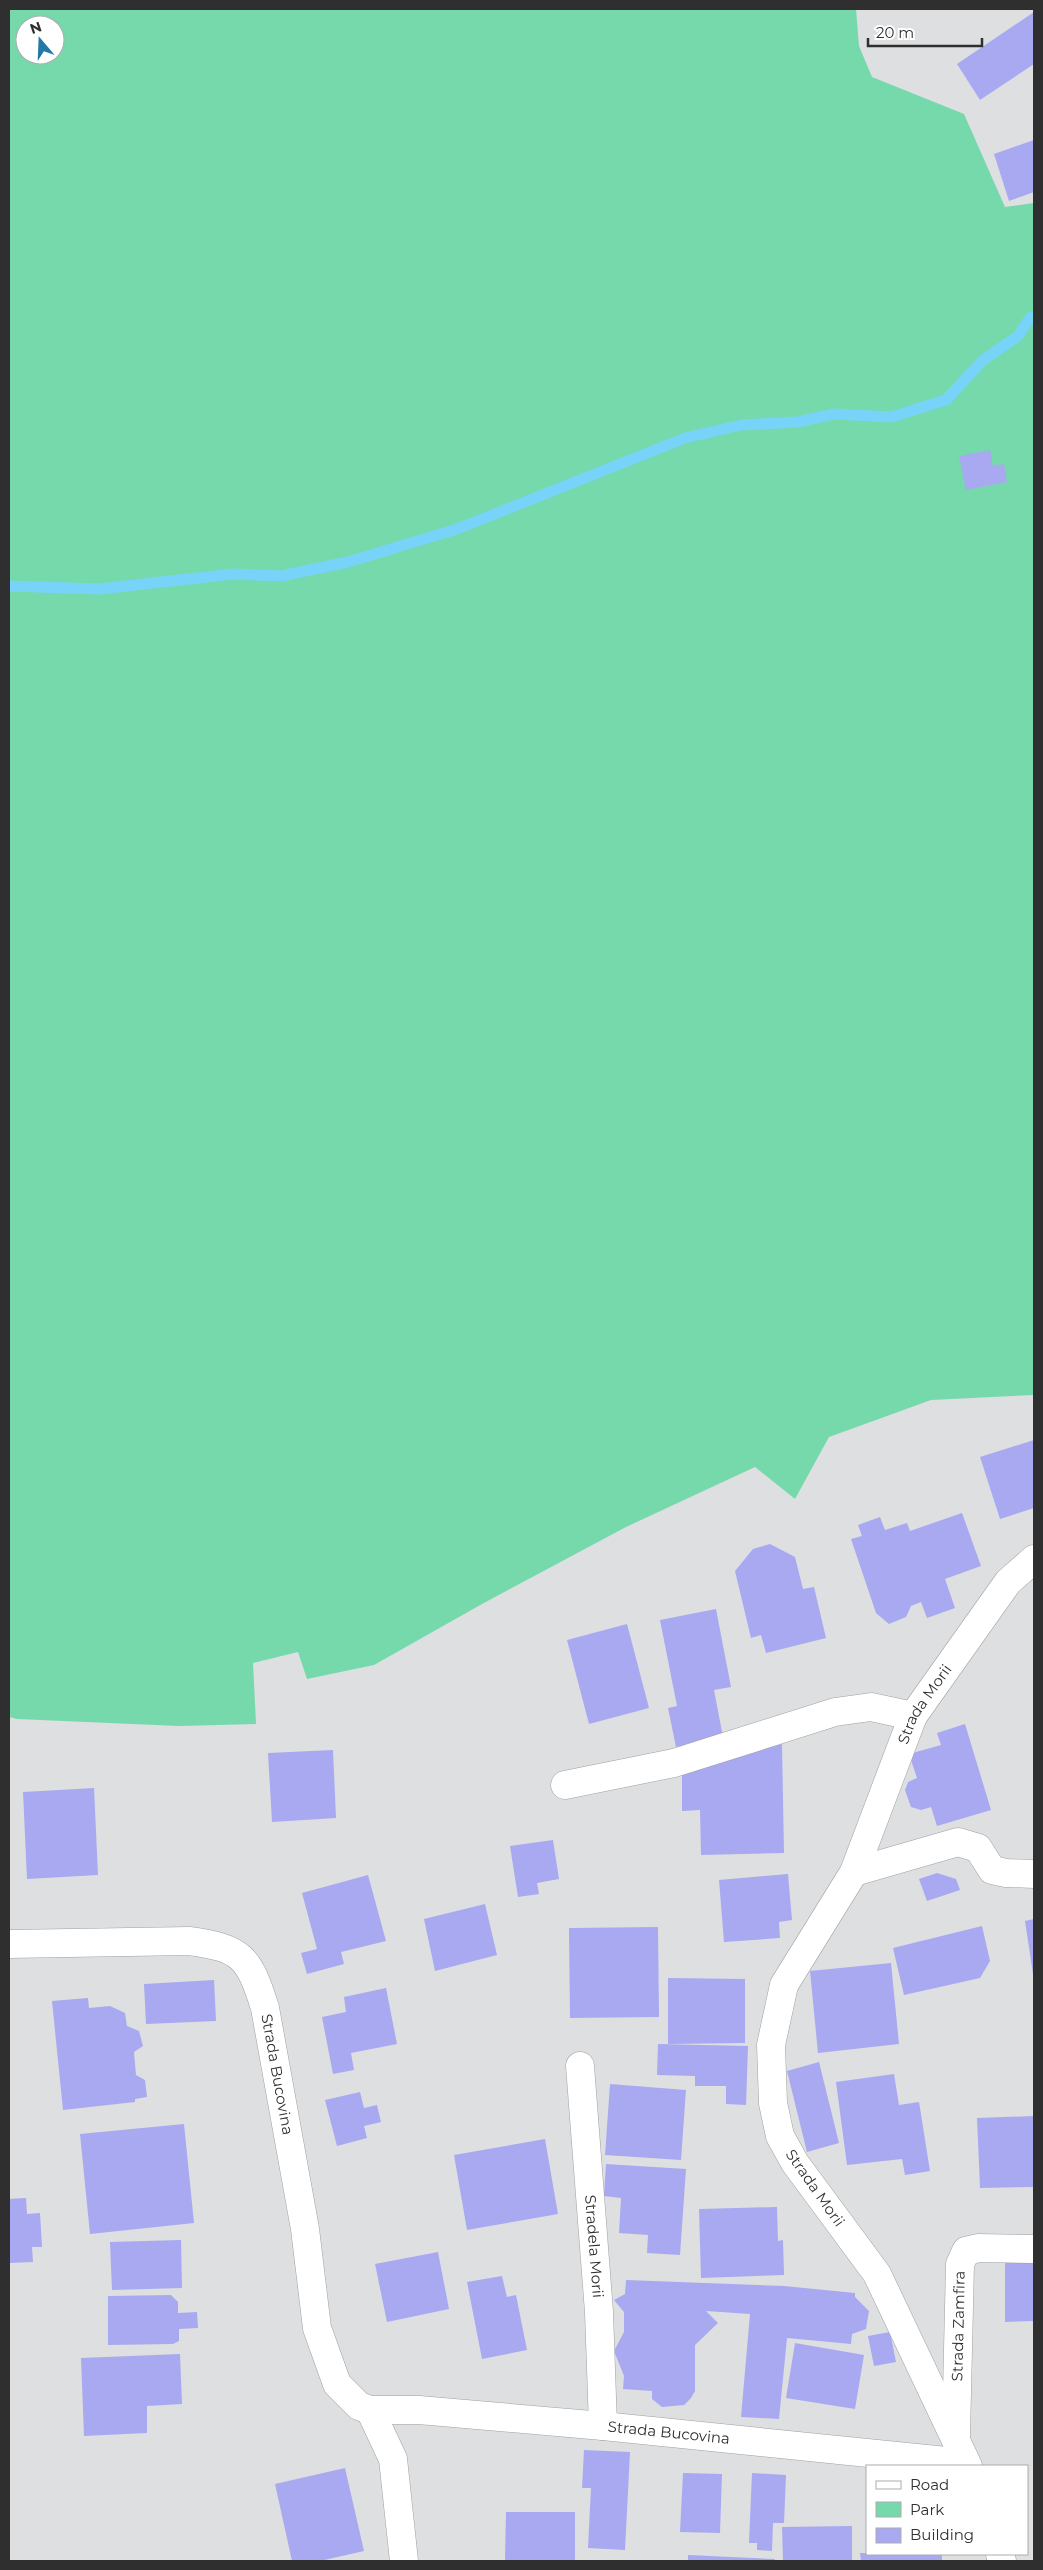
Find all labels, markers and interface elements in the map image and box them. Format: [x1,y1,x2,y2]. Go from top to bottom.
north arrow [15,15,65,65]
scale bar [868,15,982,47]
text: N [27,17,44,38]
text: 20 m [876,23,914,42]
street label: Strada Morii [893,1661,956,1747]
street label: Strada Bucovina [257,2012,298,2136]
street label: Strada Morii [782,2145,849,2230]
street label: Stradela Morii [581,2194,608,2299]
street label: Strada Zamfira [947,2271,969,2381]
street label: Strada Bucovina [607,2417,731,2448]
legend [866,2465,1028,2555]
text: Road [910,2475,949,2494]
text: Park [910,2500,944,2519]
text: Building [910,2525,974,2544]

